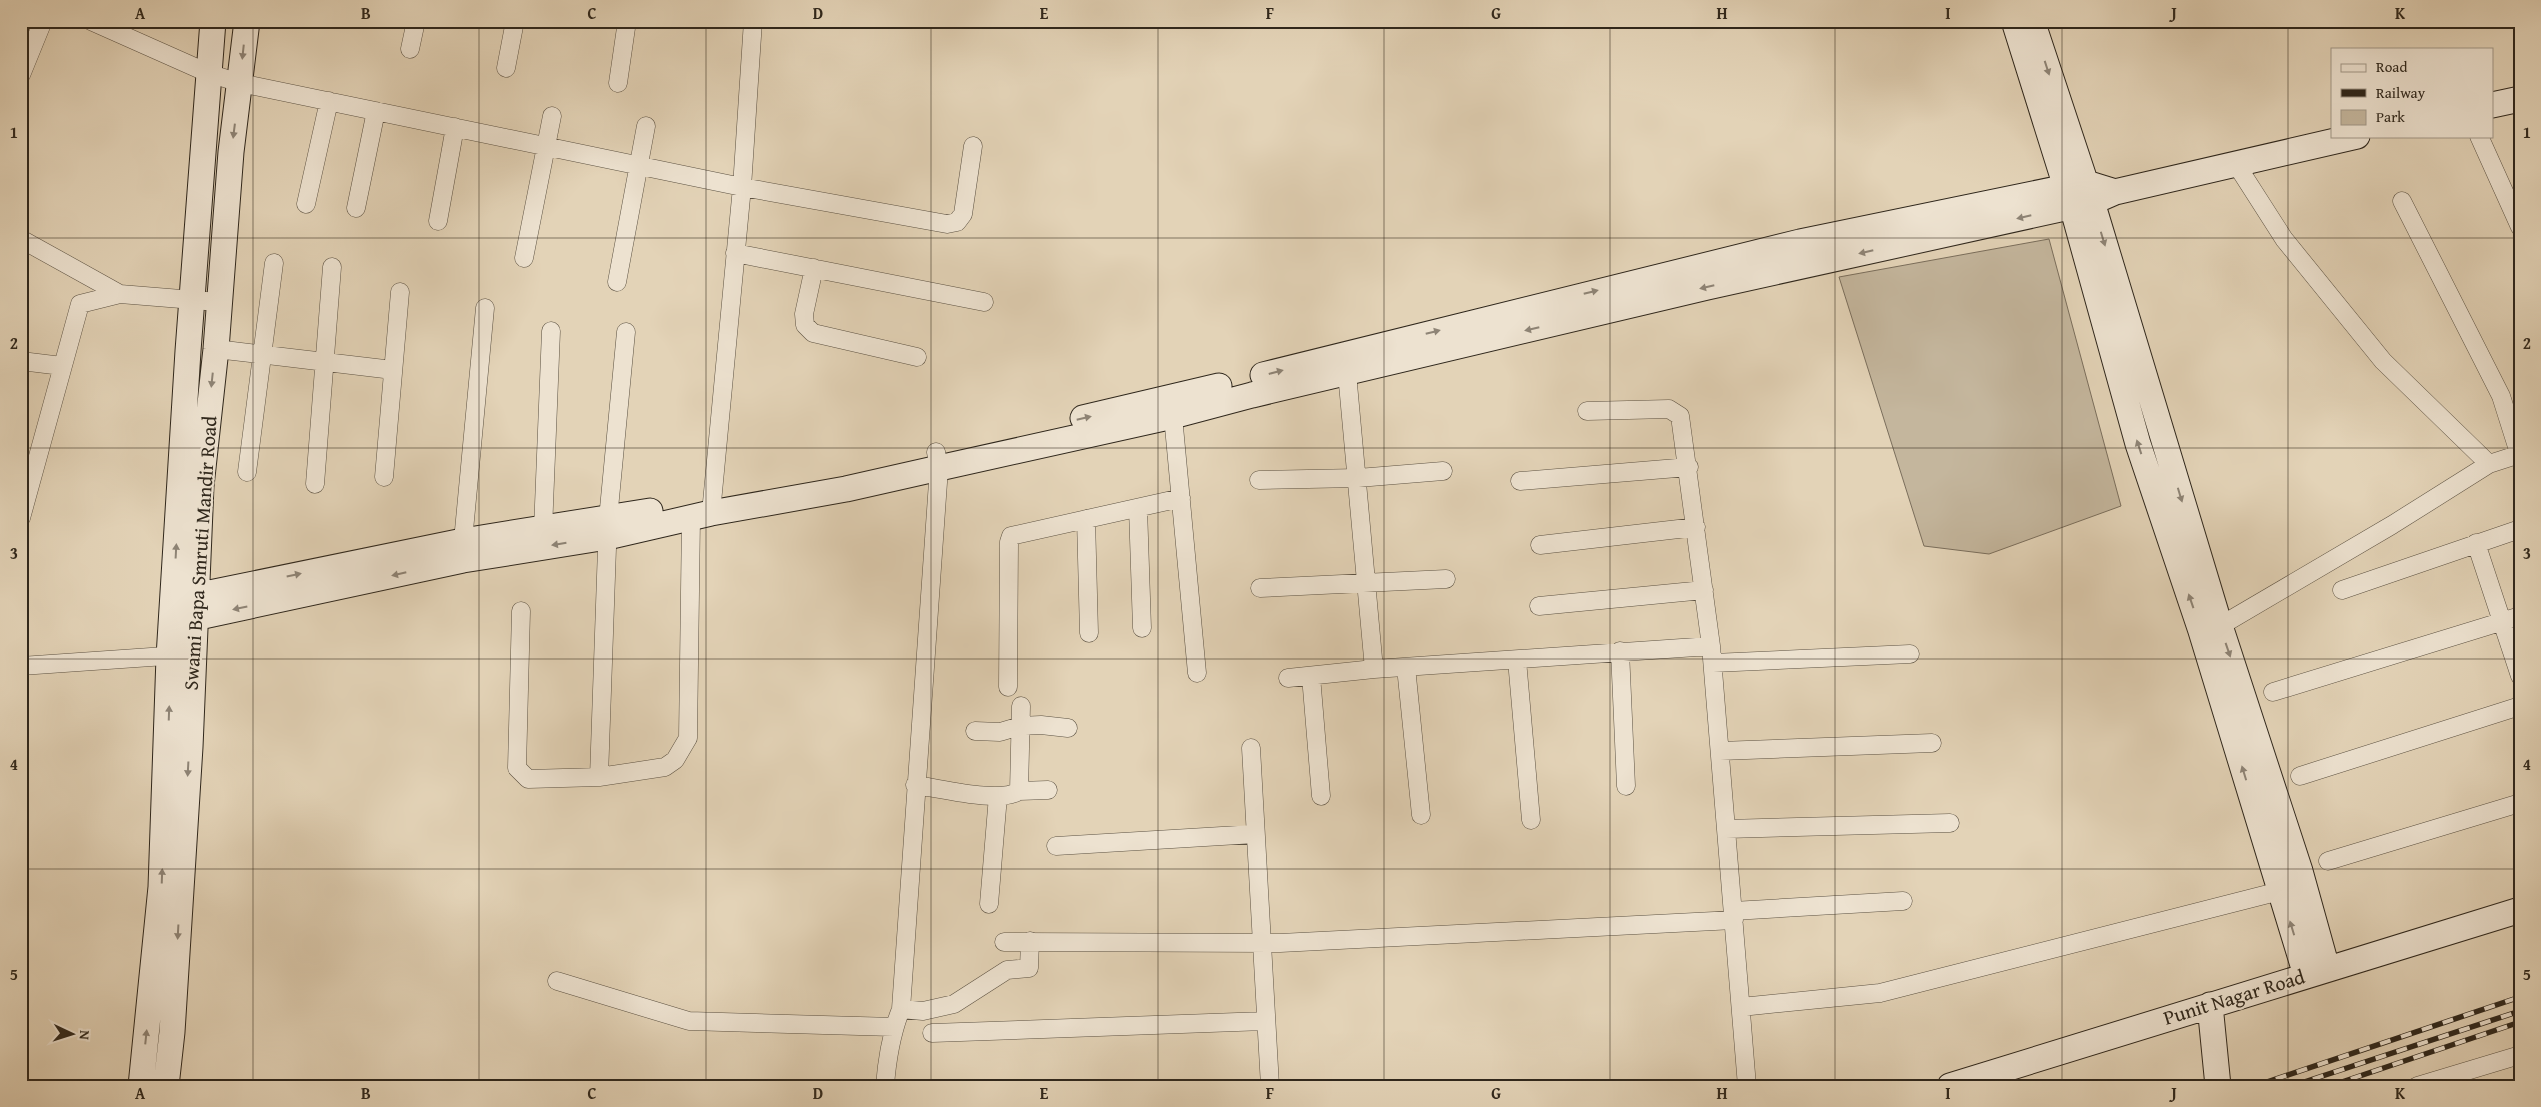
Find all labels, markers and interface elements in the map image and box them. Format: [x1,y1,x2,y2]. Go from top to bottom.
text: A [135,1,146,25]
text: B [361,1,371,25]
text: C [587,1,597,25]
text: D [813,1,823,25]
text: E [1040,1,1049,25]
text: F [1266,1,1274,25]
text: G [1491,1,1501,25]
text: H [1716,1,1728,25]
text: I [1945,1,1951,25]
text: J [2168,1,2177,25]
text: K [2395,1,2406,25]
one-way arrow [239,44,247,60]
legend [2331,48,2494,138]
text: Road [2376,56,2407,77]
one-way arrow [2044,60,2051,75]
text: Railway [2376,82,2426,103]
text: Park [2376,106,2405,127]
text: 1 [10,120,18,144]
text: 1 [2523,120,2531,144]
one-way arrow [229,124,237,140]
one-way arrow [2016,213,2032,221]
one-way arrow [2100,231,2108,246]
one-way arrow [1858,248,1873,256]
one-way arrow [1700,283,1715,291]
one-way arrow [1583,288,1598,296]
one-way arrow [1524,325,1539,333]
one-way arrow [1426,328,1441,336]
text: 2 [10,331,18,355]
text: 2 [2523,331,2531,355]
one-way arrow [1268,368,1283,376]
one-way arrow [208,373,216,389]
street label: Swami Bapa Smruti Mandir Road [175,414,224,691]
one-way arrow [1076,414,1091,422]
one-way arrow [2135,439,2142,454]
one-way arrow [2177,487,2185,502]
text: 3 [10,541,18,565]
one-way arrow [551,541,567,549]
text: 3 [2523,541,2531,565]
one-way arrow [172,543,180,559]
one-way arrow [392,570,407,578]
one-way arrow [286,571,302,579]
one-way arrow [2187,593,2195,608]
one-way arrow [233,604,248,612]
one-way arrow [2224,643,2232,658]
one-way arrow [165,705,173,721]
text: 4 [10,752,18,776]
text: 4 [2523,752,2531,776]
one-way arrow [184,762,192,778]
one-way arrow [2239,765,2247,780]
one-way arrow [158,867,166,883]
one-way arrow [2287,920,2295,935]
one-way arrow [174,924,182,940]
street label: Punit Nagar Road [2160,961,2308,1032]
text: 5 [10,962,18,986]
text: 5 [2523,962,2531,986]
north arrow [48,1010,98,1060]
one-way arrow [142,1029,150,1045]
text: N [75,1030,95,1041]
text: A [135,1081,146,1105]
text: B [361,1081,371,1105]
text: C [587,1081,597,1105]
text: D [813,1081,823,1105]
text: E [1040,1081,1049,1105]
text: F [1266,1081,1274,1105]
text: G [1491,1081,1501,1105]
text: H [1716,1081,1728,1105]
text: I [1945,1081,1951,1105]
text: J [2168,1081,2177,1105]
text: K [2395,1081,2406,1105]

